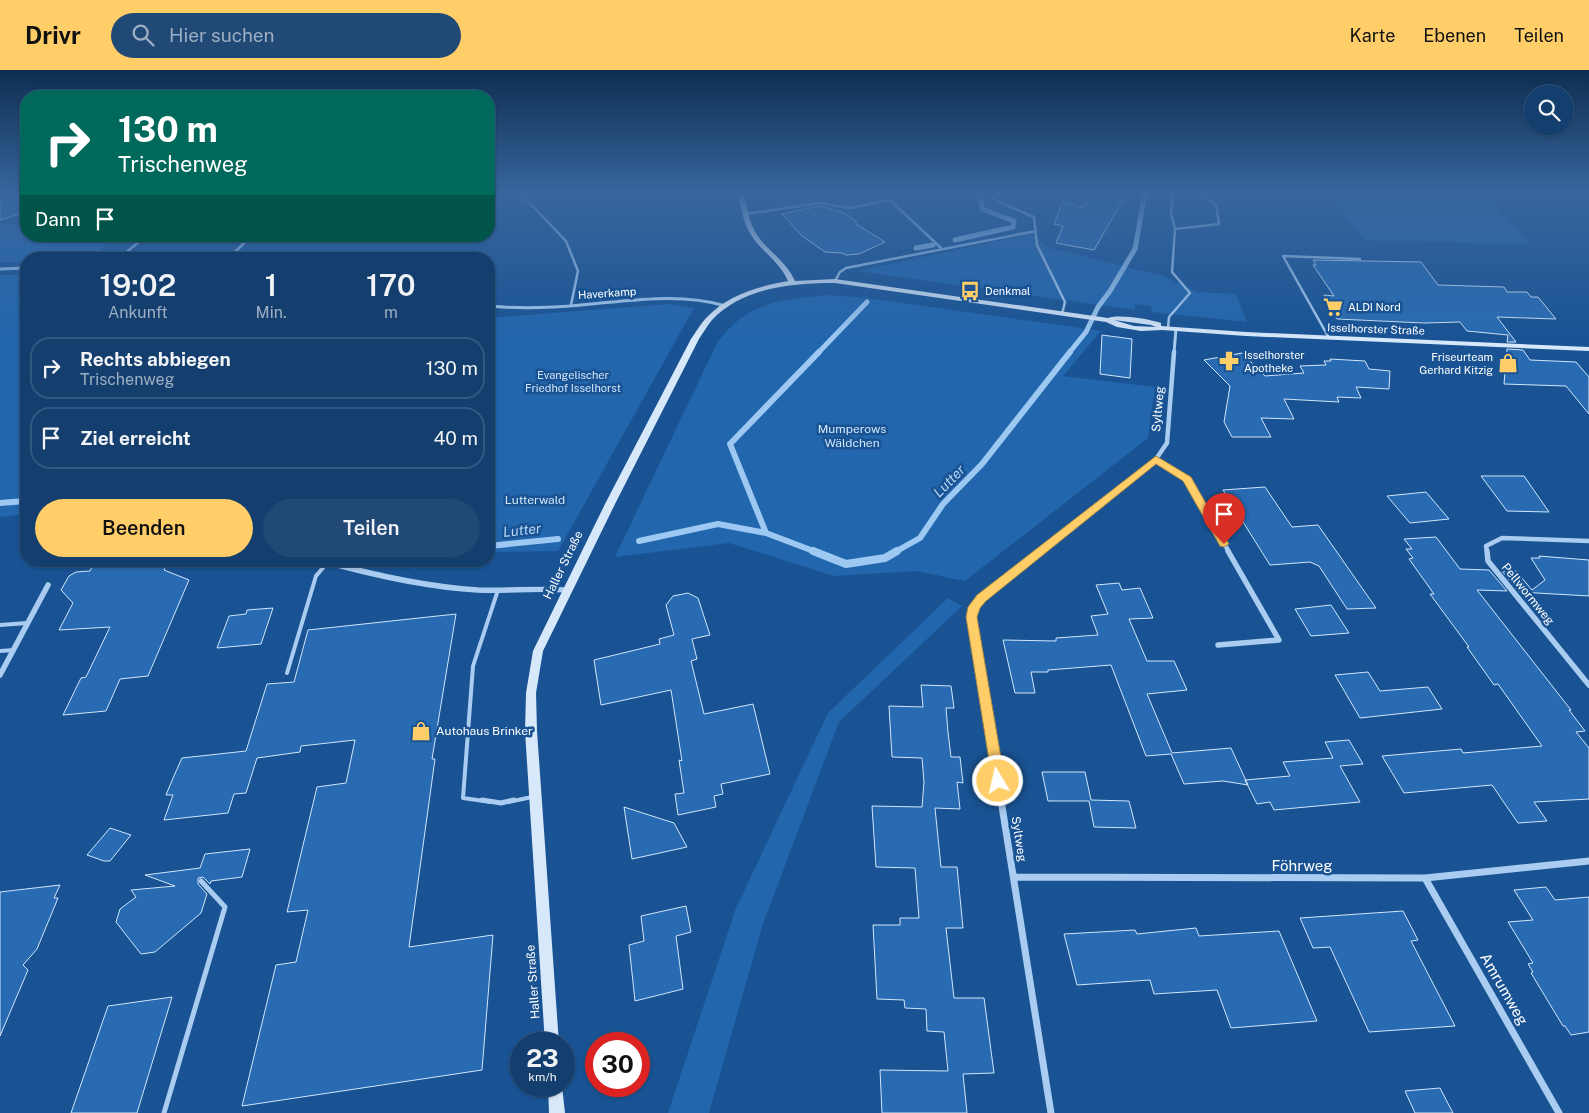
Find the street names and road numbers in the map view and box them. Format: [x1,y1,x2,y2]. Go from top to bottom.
street label: Haverkamp [577,285,637,301]
street label: Isselhorster Straße [1327,321,1425,337]
street label: Syltweg [1149,386,1167,432]
street label: Haller Straße [540,528,586,602]
street label: Pellwormweg [1499,560,1557,628]
street label: Syltweg [1008,815,1030,863]
street label: Föhrweg [1271,857,1333,874]
street label: Haller Straße [523,944,543,1020]
street label: Amrumweg [1477,950,1532,1028]

